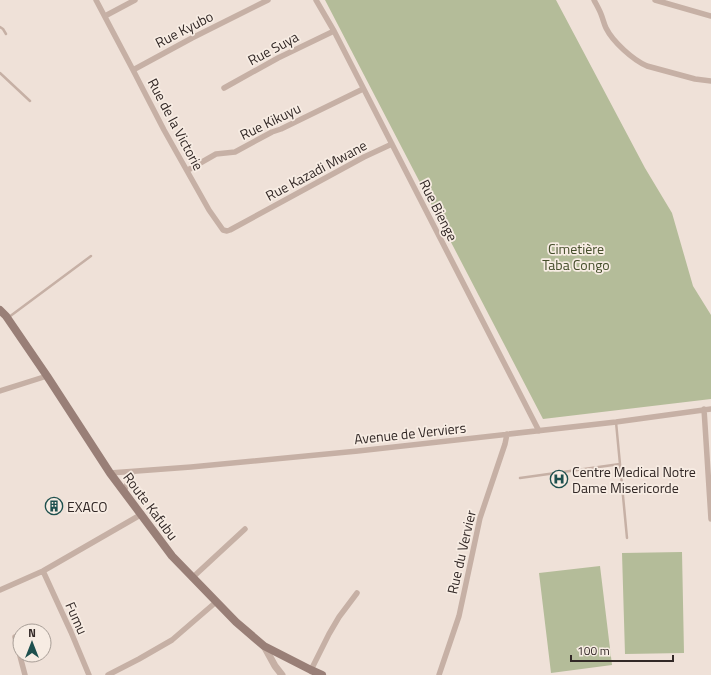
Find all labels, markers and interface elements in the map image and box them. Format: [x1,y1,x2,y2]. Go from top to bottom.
street label: Rue Kyubo [151,5,217,53]
street label: Rue Suya [244,26,302,70]
street label: Rue de la Victorie [143,74,209,174]
street label: Rue Kikuyu [236,97,304,145]
street label: Rue Kazadi Mwane [262,134,370,206]
street label: Rue Bienge [414,176,464,244]
park label: Cimetière Taba Congo [542,238,610,275]
street label: Avenue de Verviers [353,417,467,449]
place label: Centre Medical Notre Dame Misericorde [572,461,696,498]
street label: Route Kafubu [118,468,184,544]
hospital icon: Centre Medical Notre Dame Misericorde [549,469,569,489]
building icon: EXACO [44,496,64,516]
place label: EXACO [67,496,107,517]
street label: Rue du Vervier [441,508,481,596]
street label: Fumu [61,598,93,638]
north arrow [12,623,52,663]
text: N [28,625,36,641]
scale bar [571,637,673,663]
text: 100 m [577,641,610,660]

